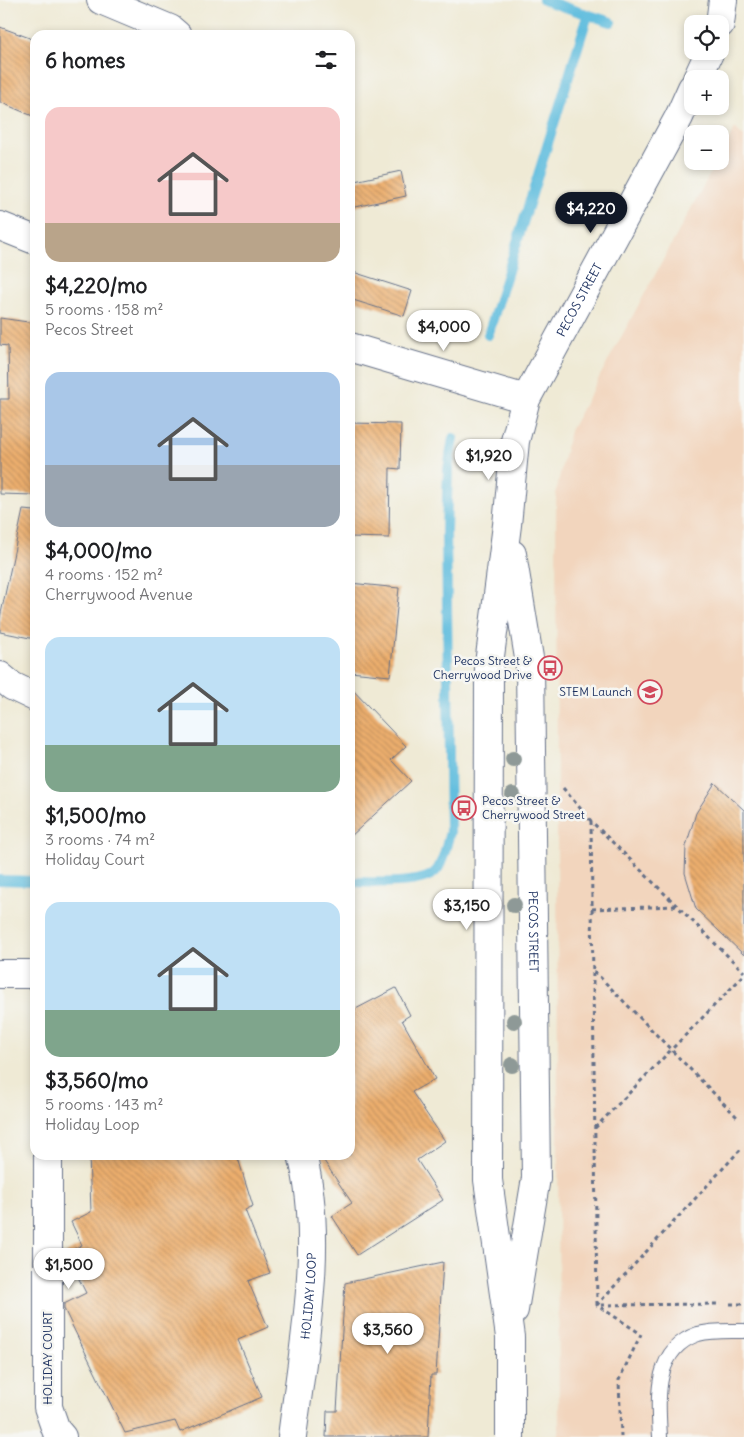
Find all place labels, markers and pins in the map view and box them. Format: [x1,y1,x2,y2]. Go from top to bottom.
pin: $4,220 [550,192,632,234]
pin: $4,000 [403,310,485,352]
pin: $1,920 [448,438,530,481]
place label: Pecos Street & Cherrywood Drive [433,653,532,682]
bus stop icon: Pecos Street & Cherrywood Drive [537,655,563,681]
school or university icon: STEM Launch [637,679,663,705]
place label: STEM Launch [559,684,632,699]
place label: Pecos Street & Cherrywood Street [482,793,585,822]
bus stop icon: Pecos Street & Cherrywood Street [451,795,477,821]
pin: $3,150 [426,888,508,931]
pin: $1,500 [28,1248,110,1290]
pin: $3,560 [347,1312,429,1355]

